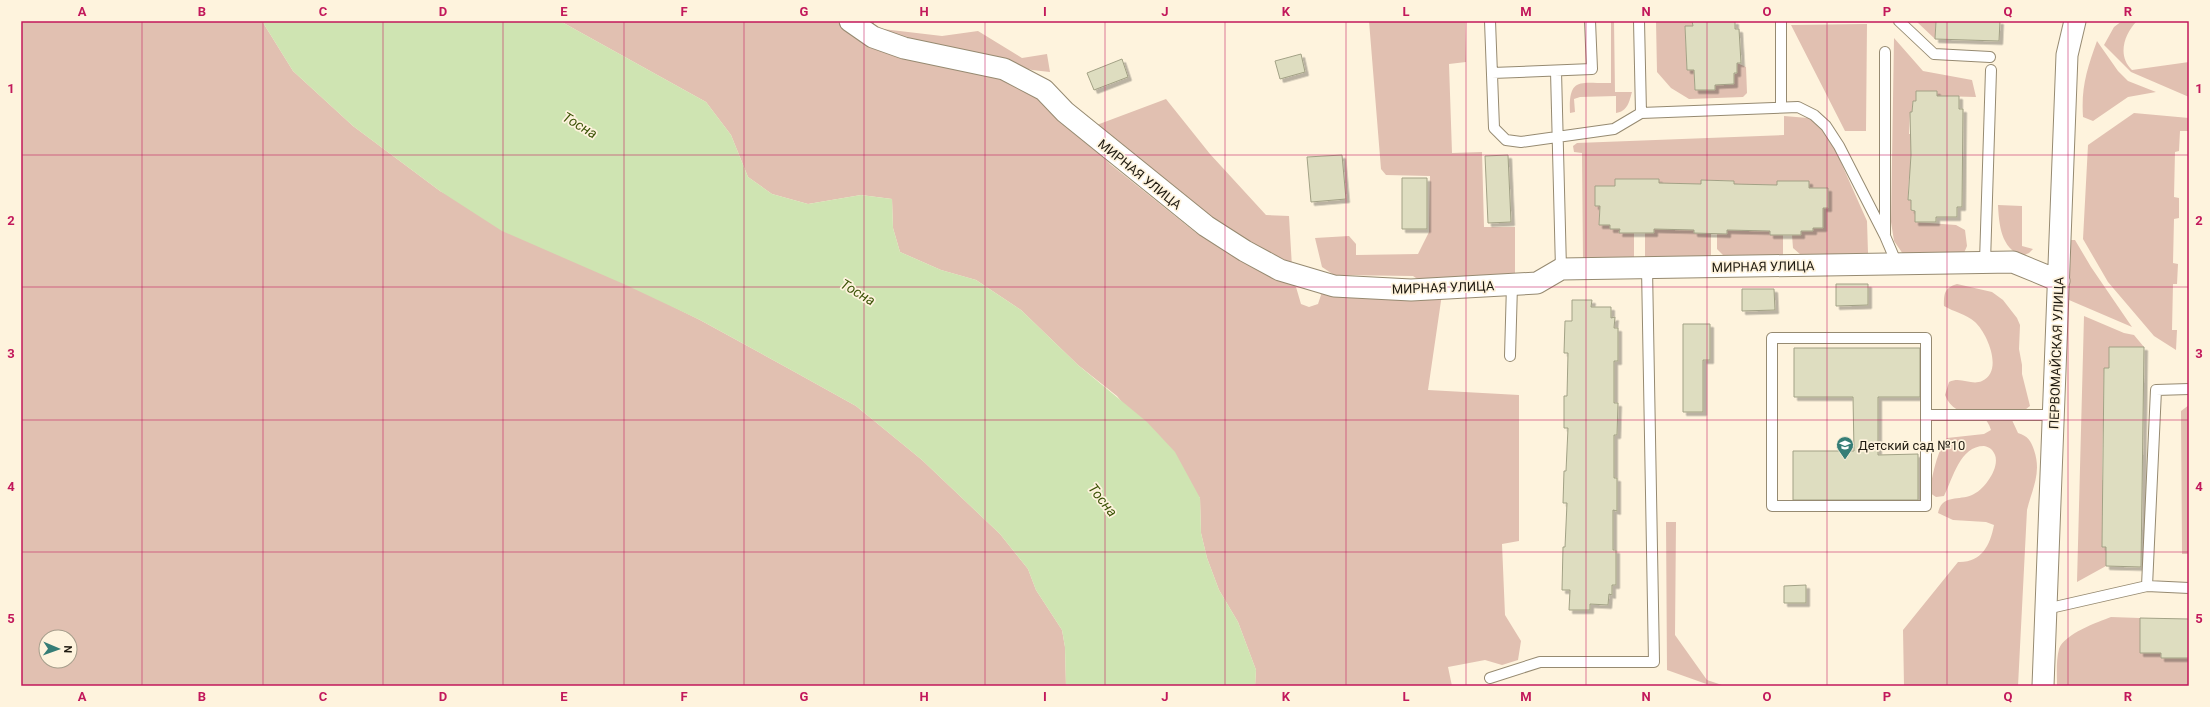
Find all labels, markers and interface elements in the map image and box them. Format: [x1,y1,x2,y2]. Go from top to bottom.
text: A [78,4,87,19]
text: B [198,4,206,19]
text: C [319,4,328,19]
text: D [439,4,447,19]
text: E [560,4,568,19]
text: F [680,4,688,19]
text: G [800,4,809,19]
text: H [919,4,929,19]
text: I [1043,4,1047,19]
text: J [1161,4,1169,19]
text: K [1282,4,1291,19]
text: L [1402,4,1410,19]
text: M [1520,4,1532,19]
text: N [1641,4,1651,19]
text: O [1763,4,1772,19]
text: P [1883,4,1891,19]
text: Q [2004,4,2013,19]
text: R [2124,4,2133,19]
text: 1 [7,81,15,96]
text: 1 [2195,81,2203,96]
water label: Тосна [560,108,600,142]
street label: МИРНАЯ УЛИЦА [1095,136,1185,213]
text: 2 [7,213,15,228]
text: 2 [2195,213,2203,228]
street label: МИРНАЯ УЛИЦА [1712,258,1815,275]
water label: Тосна [838,275,878,309]
street label: ПЕРВОМАЙСКАЯ УЛИЦА [2046,276,2067,429]
street label: МИРНАЯ УЛИЦА [1391,278,1495,297]
text: 3 [7,346,15,361]
text: 3 [2195,346,2203,361]
school or university icon: Детский сад №10 [1835,435,1855,460]
place label: Детский сад №10 [1858,438,1965,453]
text: 4 [7,479,15,494]
text: 4 [2195,479,2203,494]
water label: Тосна [1085,480,1121,520]
text: 5 [7,611,15,626]
text: 5 [2195,611,2203,626]
north arrow [38,629,78,669]
text: N [61,645,74,654]
text: A [78,689,87,704]
text: B [198,689,206,704]
text: C [319,689,328,704]
text: D [439,689,447,704]
text: E [560,689,568,704]
text: F [680,689,688,704]
text: G [800,689,809,704]
text: H [919,689,929,704]
text: I [1043,689,1047,704]
text: J [1161,689,1169,704]
text: K [1282,689,1291,704]
text: L [1402,689,1410,704]
text: M [1520,689,1532,704]
text: N [1641,689,1651,704]
text: O [1763,689,1772,704]
text: P [1883,689,1891,704]
text: Q [2004,689,2013,704]
text: R [2124,689,2133,704]

